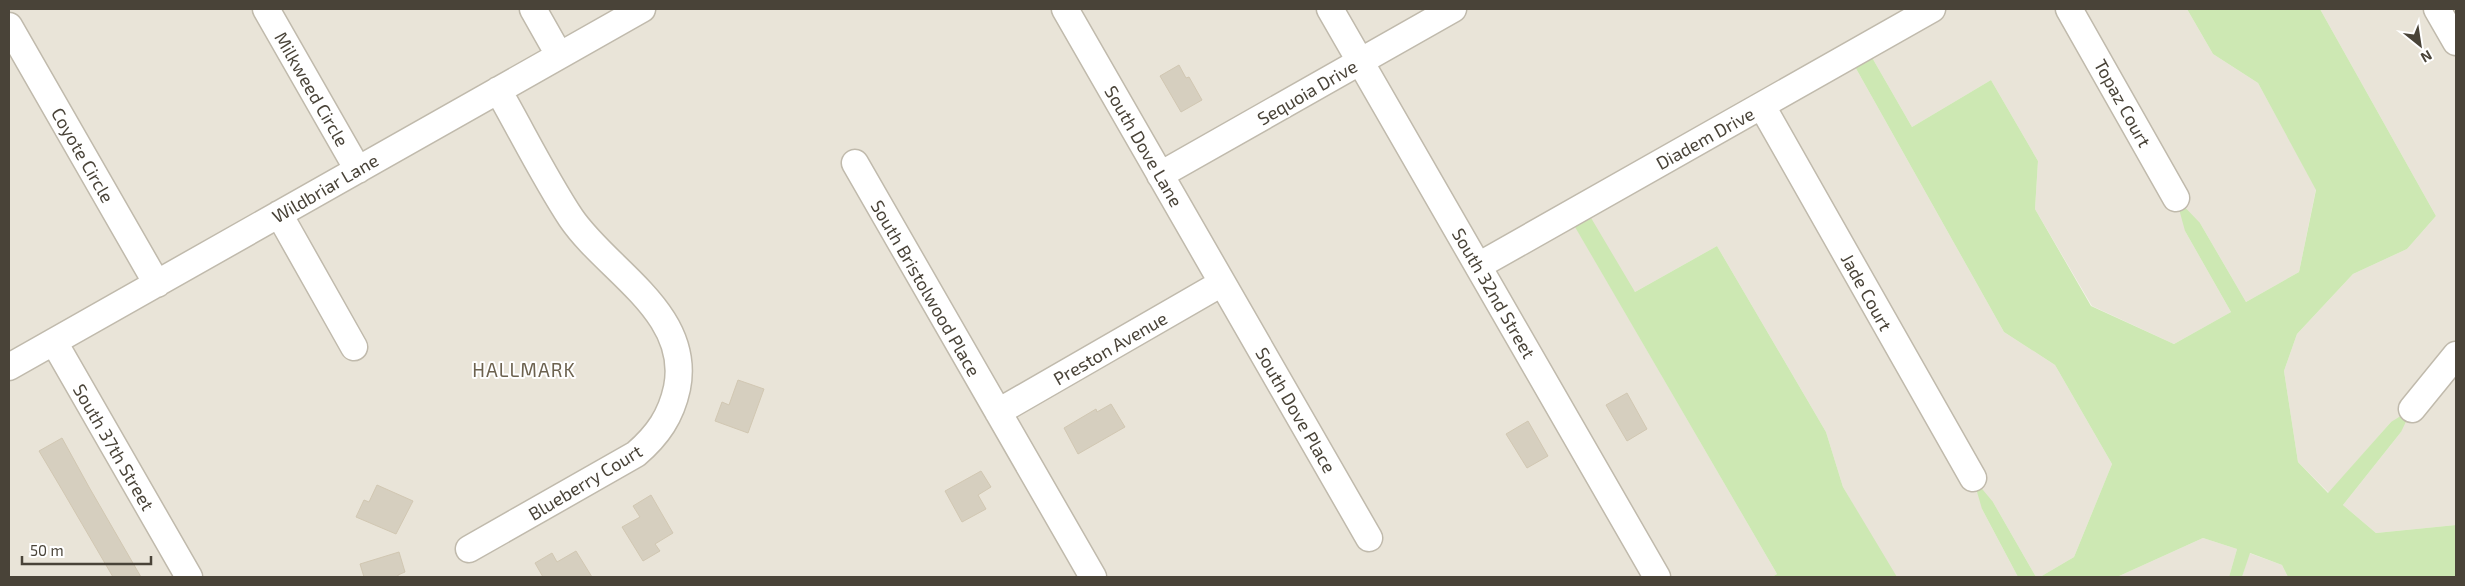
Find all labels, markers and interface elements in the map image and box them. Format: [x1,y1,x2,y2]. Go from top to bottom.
north arrow [2395,20,2445,70]
street label: Milkweed Circle [270,28,354,150]
text: N [2418,47,2435,67]
street label: Sequoia Drive [1253,55,1361,129]
street label: Topaz Court [2090,55,2156,151]
street label: South Dove Lane [1100,81,1188,211]
street label: Diadem Drive [1652,102,1758,174]
street label: Coyote Circle [47,104,119,206]
street label: Wildbriar Lane [268,149,382,227]
street label: South Bristolwood Place [867,196,985,380]
street label: South 32nd Street [1448,224,1540,362]
street label: Jade Court [1837,250,1897,335]
street label: Preston Avenue [1049,307,1171,389]
street label: South Dove Place [1251,343,1341,477]
district label: HALLMARK [472,358,576,381]
street label: South 37th Street [69,380,159,514]
street label: Blueberry Court [524,439,646,525]
scale bar [22,534,151,566]
text: 50 m [30,541,64,559]

